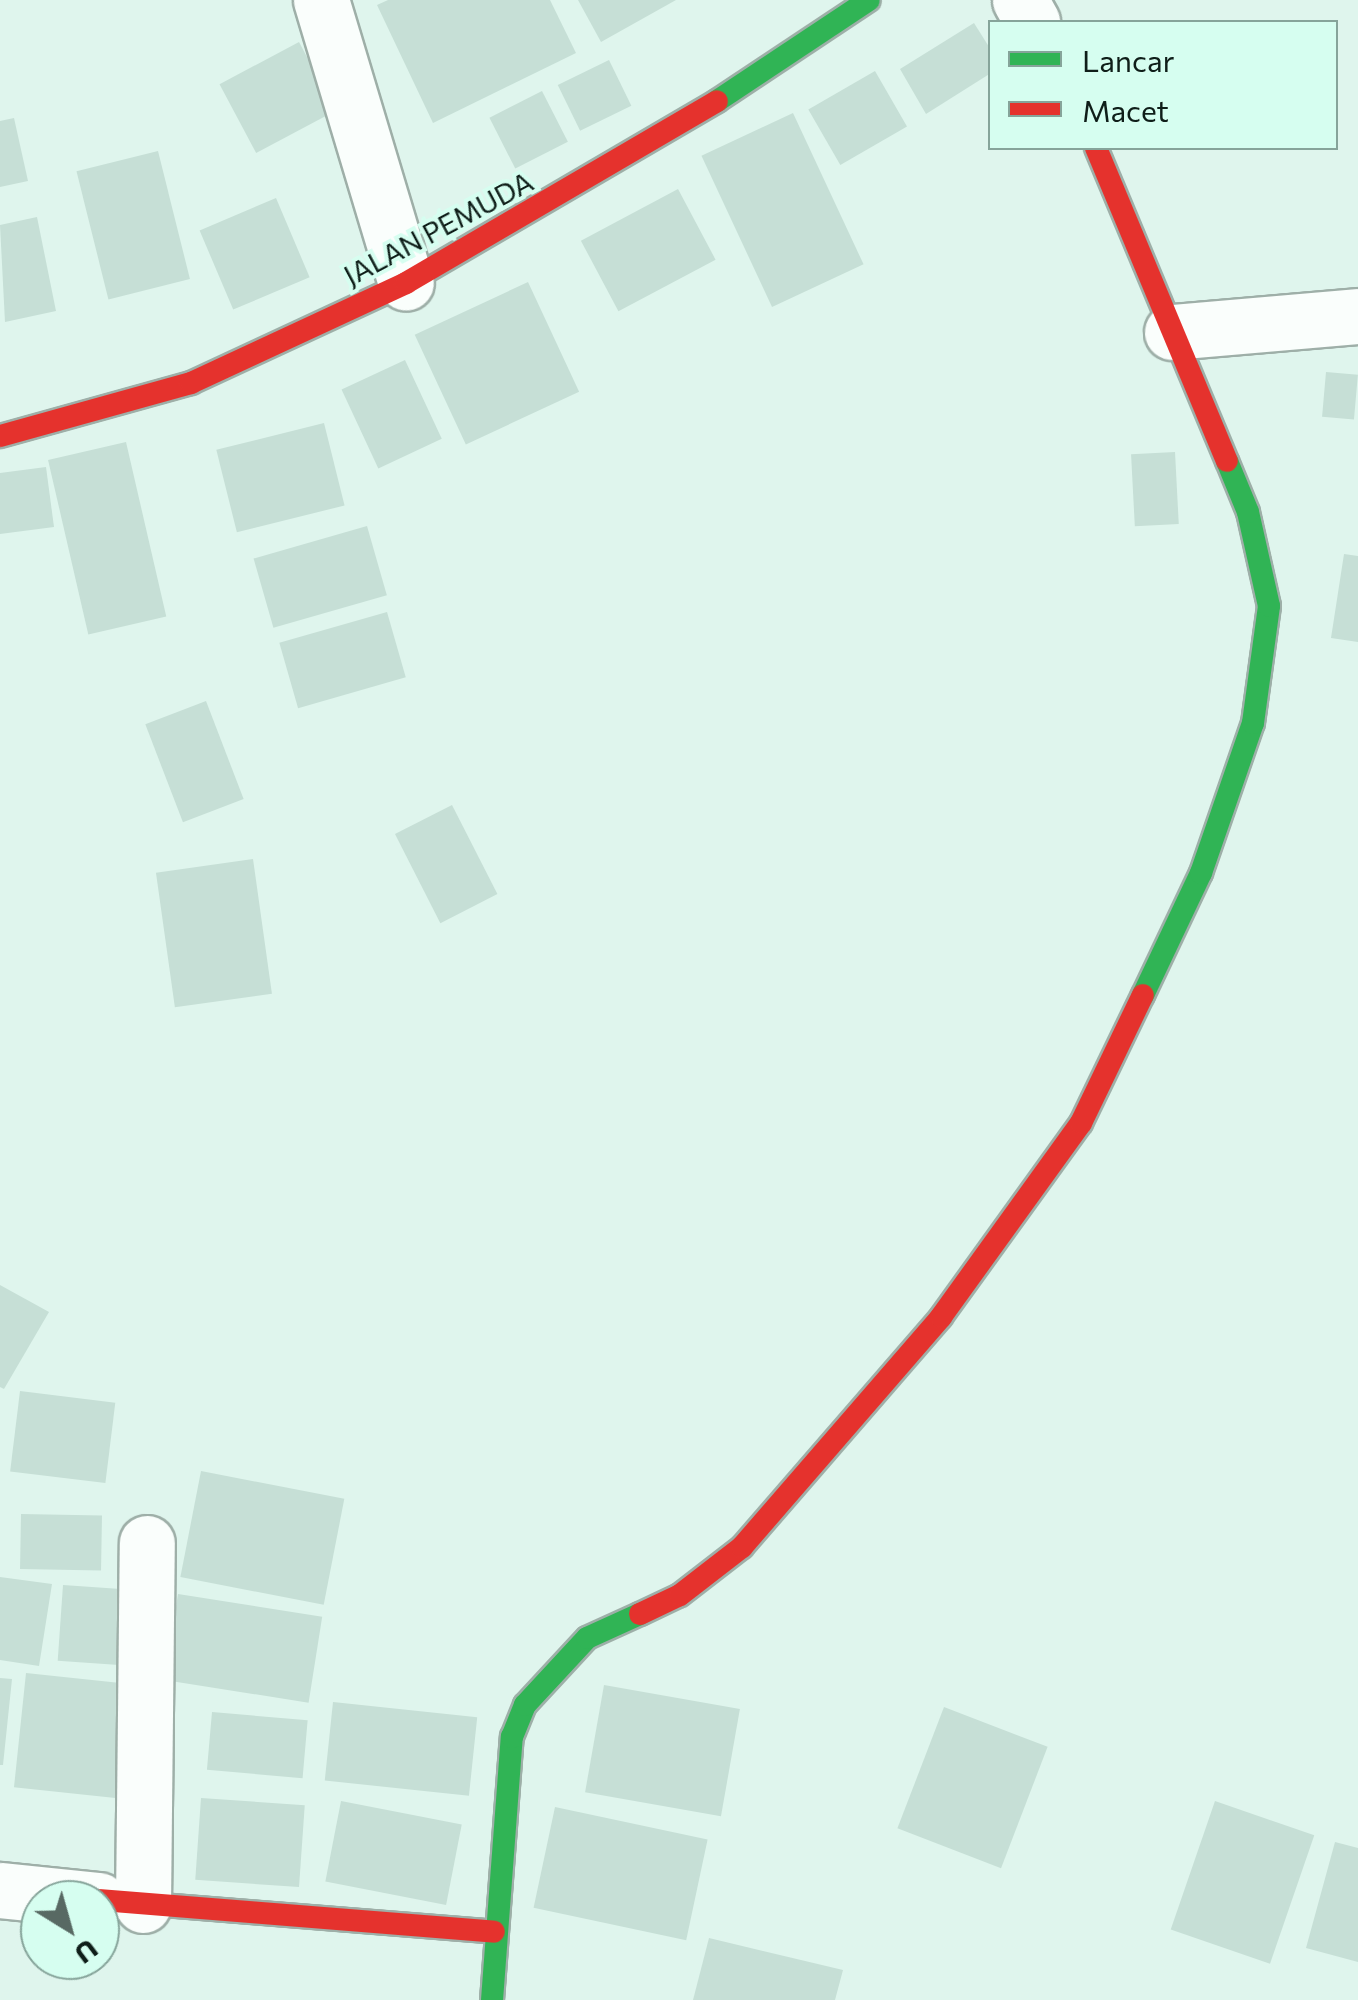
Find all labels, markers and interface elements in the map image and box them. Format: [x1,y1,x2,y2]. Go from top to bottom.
legend [988,20,1338,150]
text: Lancar [1082,41,1175,78]
text: Macet [1082,91,1169,128]
street label: JALAN PEMUDA [338,164,538,292]
north arrow [20,1880,120,1980]
text: U [68,1933,105,1972]

